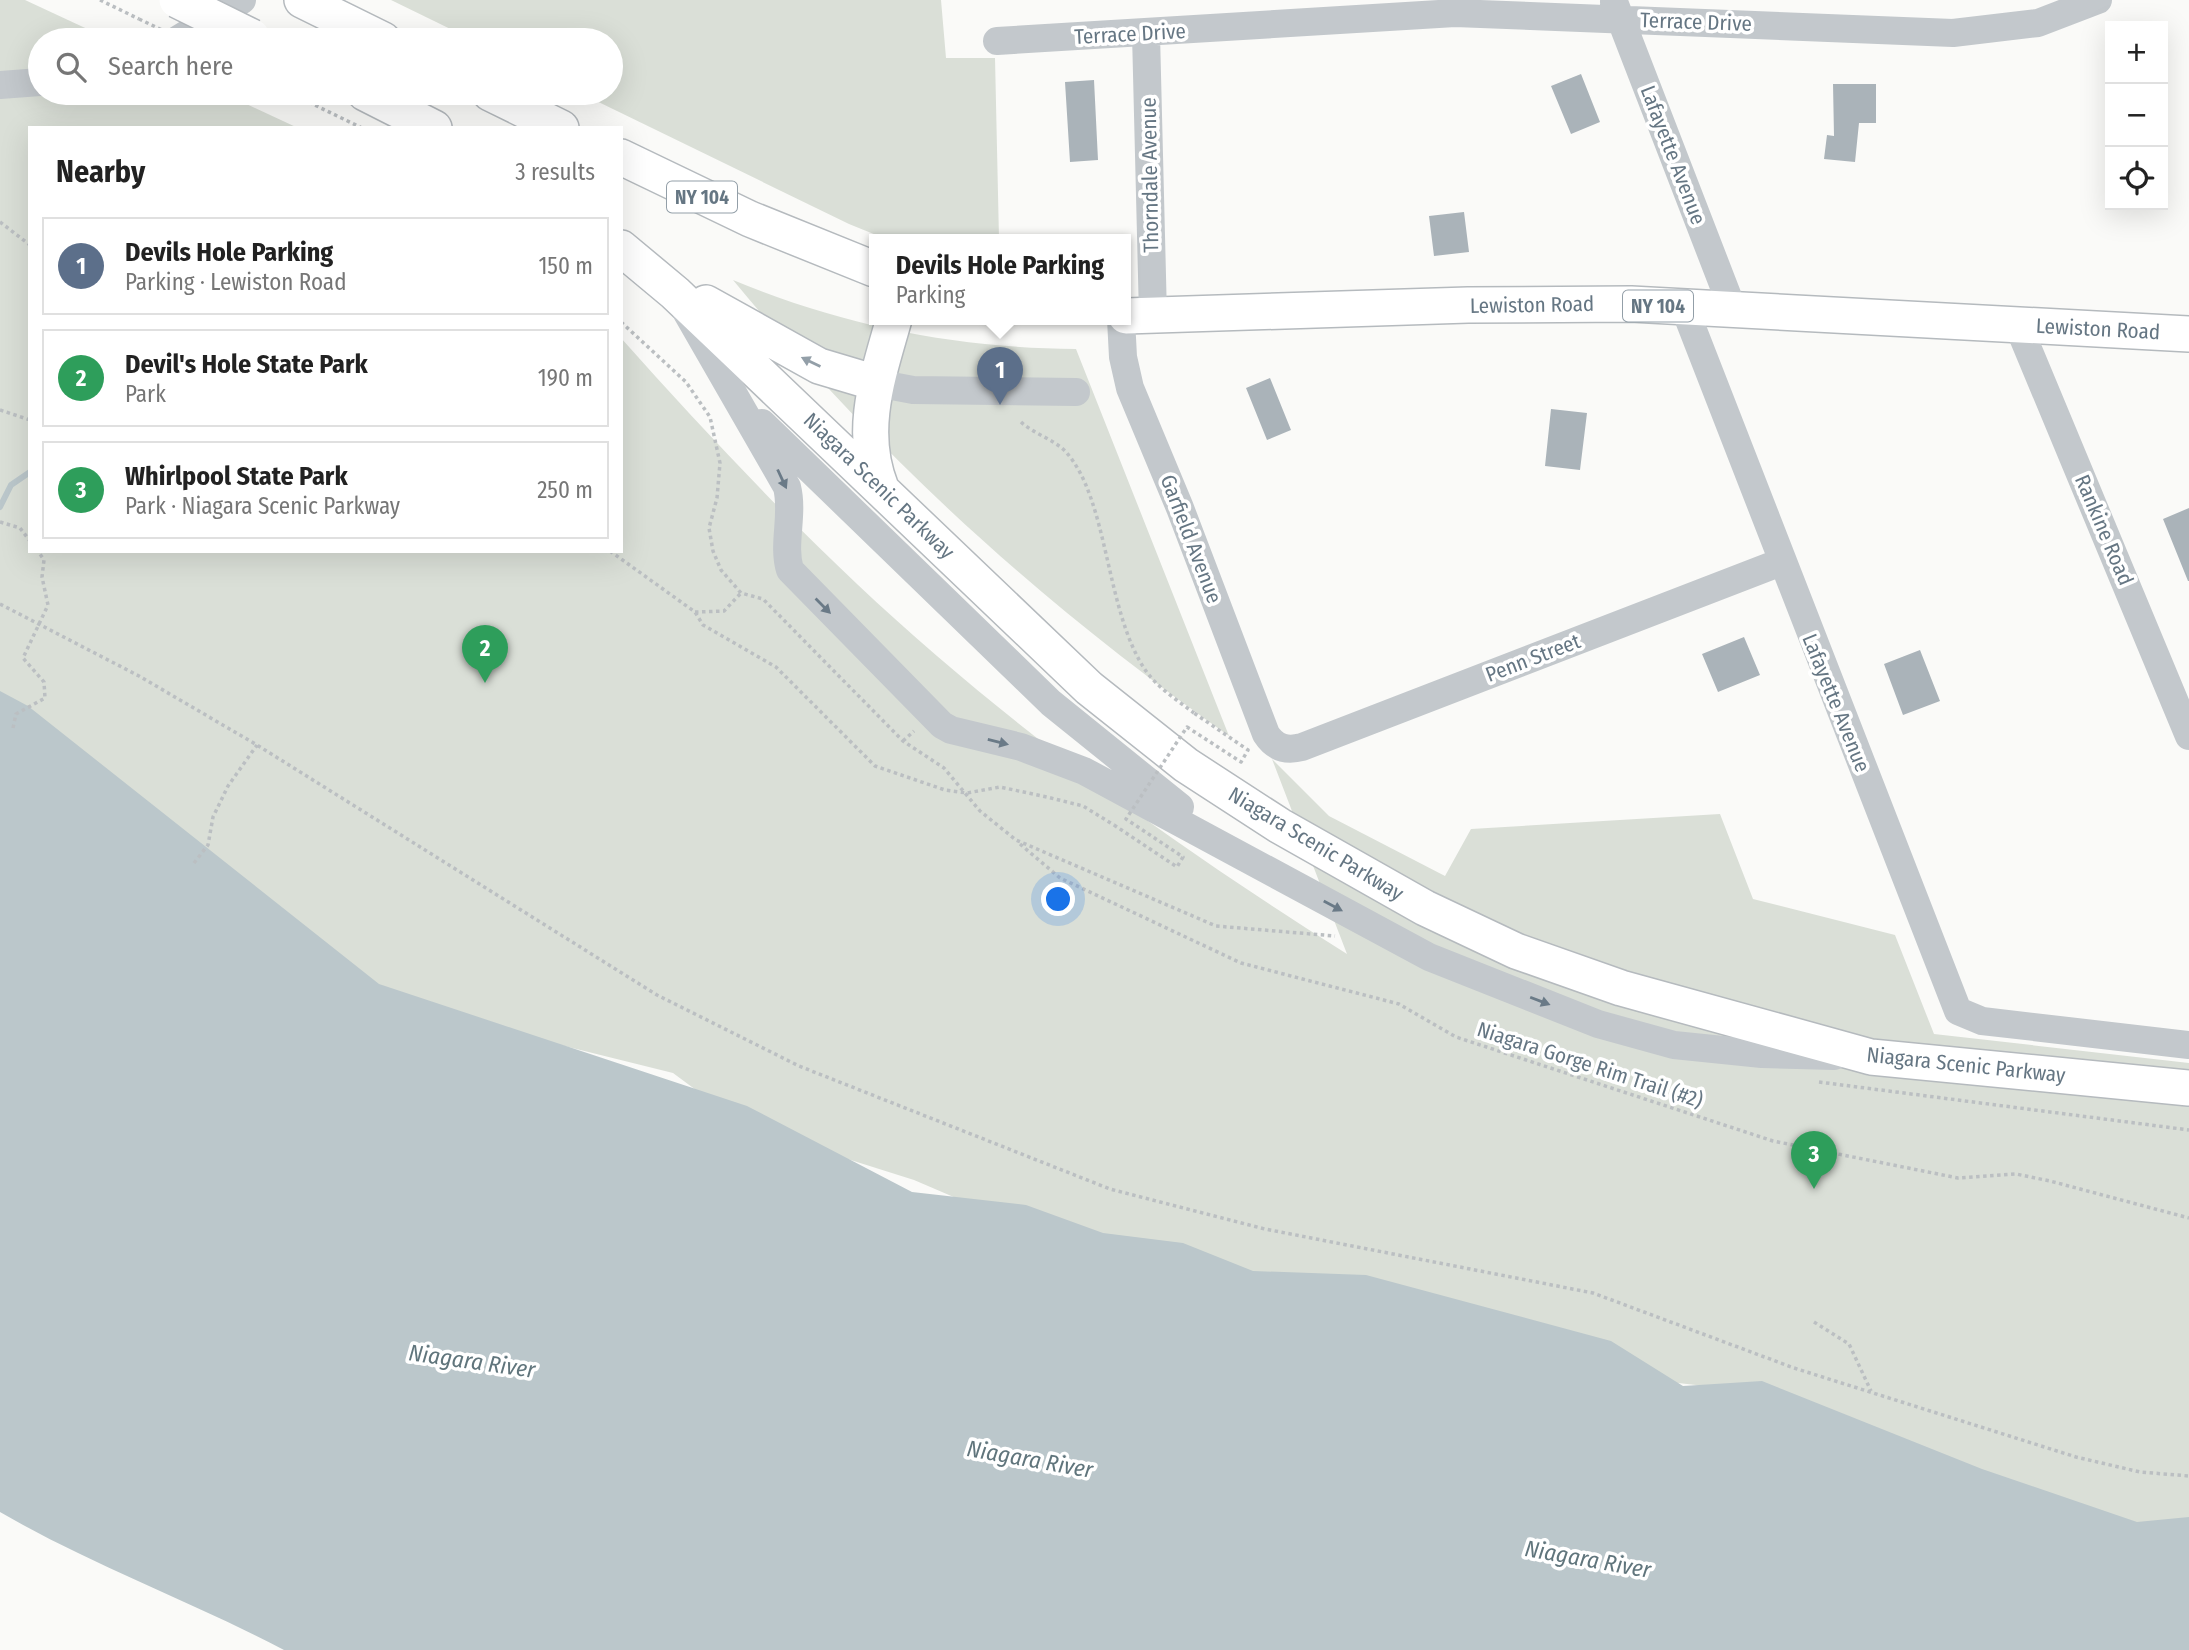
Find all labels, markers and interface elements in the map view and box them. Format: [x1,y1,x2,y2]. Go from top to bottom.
street label: Terrace Drive [1640,7,1752,37]
street label: Terrace Drive [1074,18,1186,50]
map controls [2105,21,2168,210]
button: + [2105,21,2168,84]
search box [28,28,623,105]
icon: search [52,48,90,86]
text: Search here [108,51,233,82]
street label: Lafayette Avenue [1635,82,1711,228]
button: − [2105,84,2168,147]
street label: Thorndale Avenue [1136,97,1164,253]
button: locate [2105,147,2168,210]
text: Nearby [56,154,145,190]
text: 3 results [515,158,595,186]
road number: NY 104 [667,182,737,212]
popup [869,234,1131,325]
text: Devils Hole Parking [125,237,333,268]
text: Devils Hole Parking [896,250,1104,281]
text: 1 [76,252,86,280]
text: 150 m [538,252,593,280]
text: Parking · Lewiston Road [125,268,346,296]
text: Parking [896,281,965,309]
road number: NY 104 [1623,290,1693,322]
street label: Lewiston Road [1470,291,1594,319]
street label: Lewiston Road [2035,313,2161,345]
pin: 1 [977,347,1023,405]
text: Devil's Hole State Park [125,349,368,380]
one-way arrow [801,356,821,367]
text: 2 [76,364,86,392]
text: 190 m [538,364,593,392]
text: Park [125,380,166,408]
street label: Niagara Scenic Parkway [798,407,960,565]
text: Whirlpool State Park [125,461,348,492]
one-way arrow [777,469,788,489]
street label: Garfield Avenue [1155,471,1227,607]
street label: Rankine Road [2069,471,2139,589]
text: 3 [76,476,86,504]
text: 250 m [537,476,593,504]
text: Park · Niagara Scenic Parkway [125,492,400,520]
one-way arrow [814,597,831,614]
pin: 2 [462,625,508,683]
street label: Penn Street [1482,628,1584,688]
street label: Lafayette Avenue [1796,630,1876,776]
one-way arrow [987,736,1009,747]
street label: Niagara Scenic Parkway [1224,781,1409,907]
your location [1041,882,1075,916]
one-way arrow [1323,901,1343,912]
one-way arrow [1529,995,1550,1006]
street label: Niagara Gorge Rim Trail (#2) [1474,1016,1706,1114]
street label: Niagara Scenic Parkway [1865,1042,2067,1088]
pin: 3 [1791,1131,1837,1189]
water label: Niagara River [407,1338,538,1384]
water label: Niagara River [965,1434,1096,1484]
water label: Niagara River [1523,1534,1654,1584]

